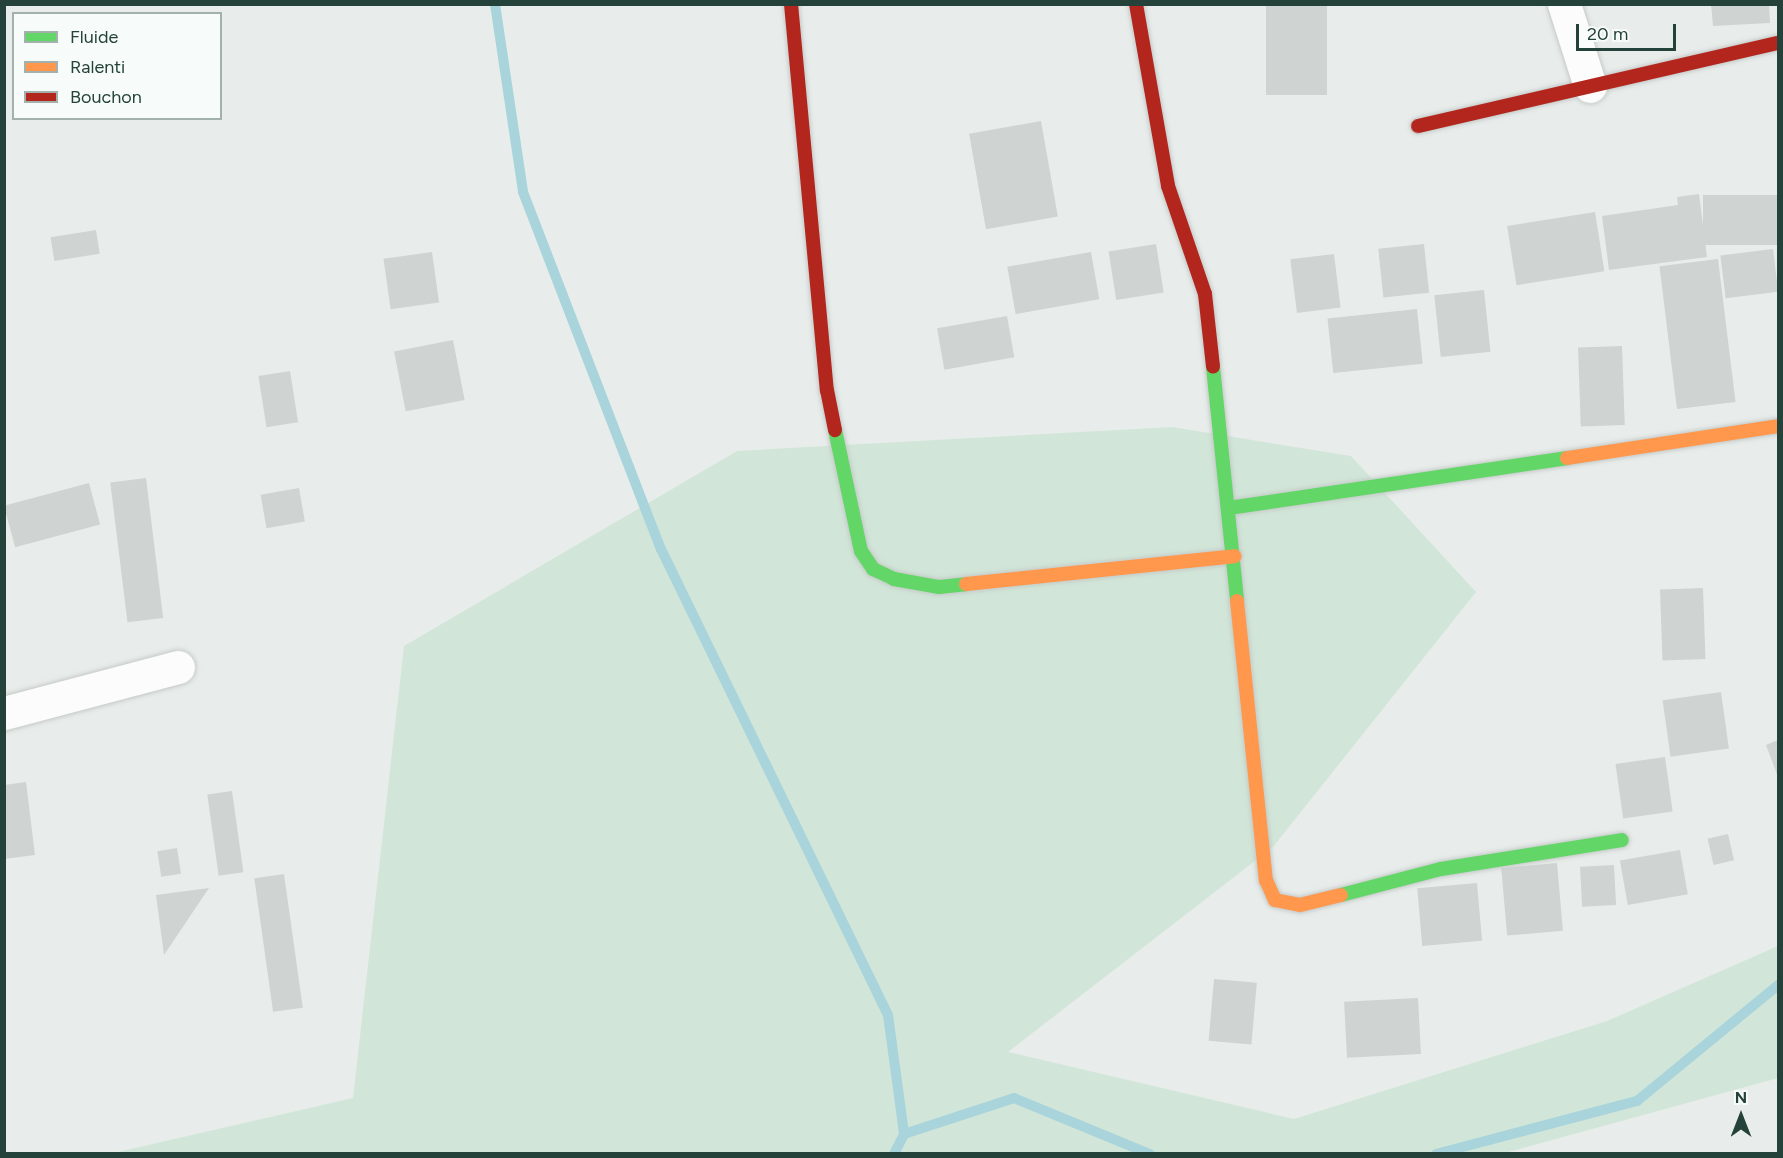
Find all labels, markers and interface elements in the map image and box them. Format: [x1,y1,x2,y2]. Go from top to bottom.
legend [12,12,222,120]
scale bar [1579,12,1680,50]
text: 20 m [1587,23,1628,45]
text: Fluide [70,26,118,48]
text: Ralenti [70,56,125,78]
text: Bouchon [70,86,142,108]
north arrow [1711,1086,1771,1146]
text: N [1735,1088,1747,1107]

